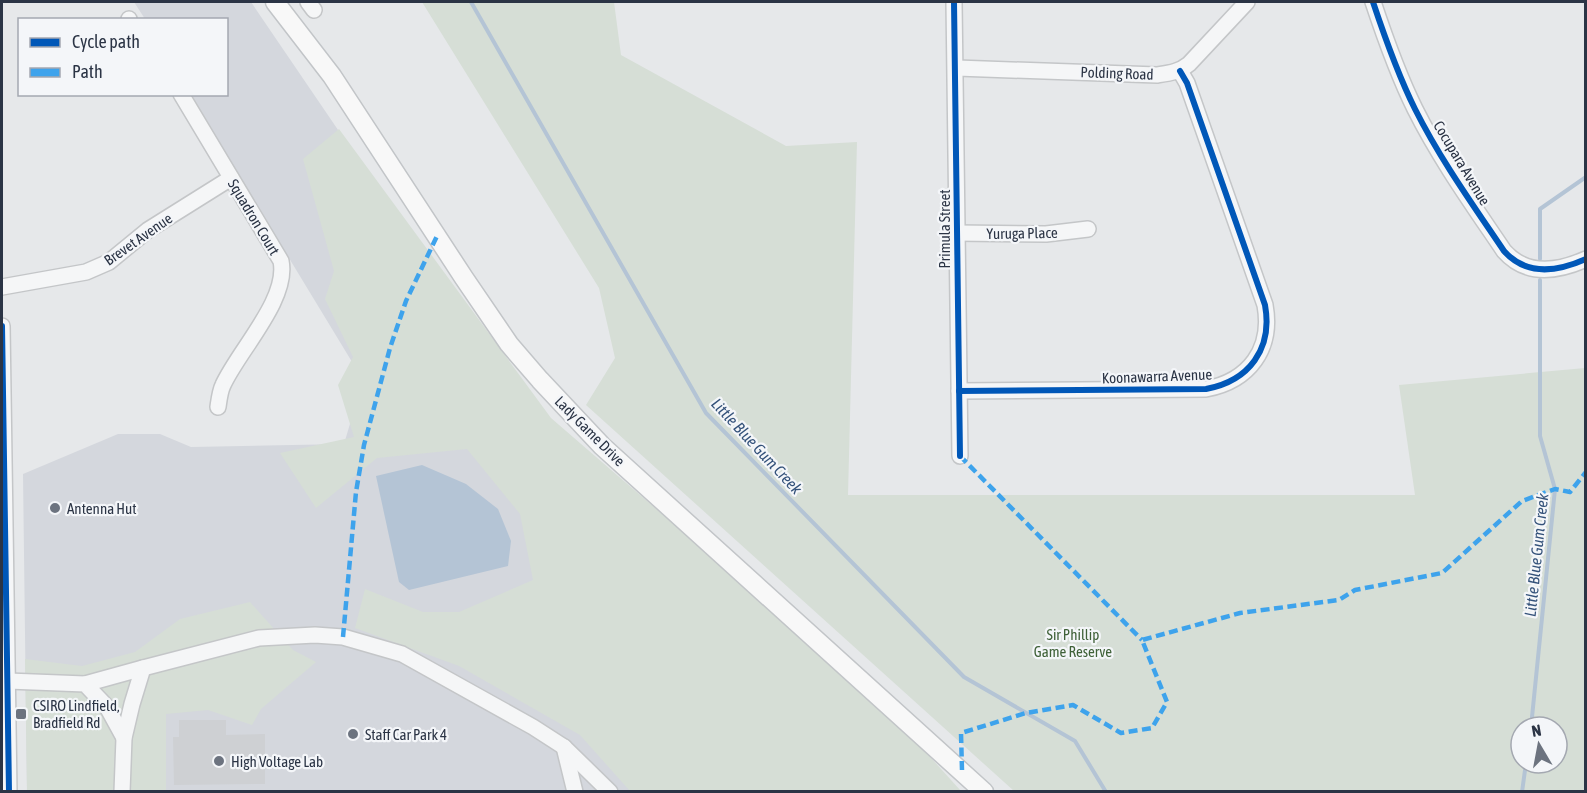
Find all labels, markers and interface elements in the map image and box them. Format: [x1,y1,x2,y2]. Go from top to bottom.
legend [18,18,228,96]
text: Cycle path [72,31,140,52]
text: Path [72,61,103,82]
street label: Polding Road [1080,63,1154,83]
street label: Cocupara Avenue [1430,118,1494,208]
street label: Squadron Court [225,176,283,258]
street label: Primula Street [936,189,953,269]
street label: Brevet Avenue [101,209,175,269]
street label: Yuruga Place [986,224,1058,242]
street label: Koonawarra Avenue [1102,366,1213,386]
street label: Lady Game Drive [552,393,629,470]
water label: Little Blue Gum Creek [708,394,807,498]
water label: Little Blue Gum Creek [1521,491,1552,618]
place label: Antenna Hut [67,500,136,517]
marker: Antenna Hut [48,501,62,515]
park label: Sir Phillip Game Reserve [1034,626,1112,660]
place label: CSIRO Lindfield, Bradfield Rd [33,697,120,731]
marker: CSIRO Lindfield, Bradfield Rd [14,707,28,721]
north arrow [1509,715,1569,775]
text: N [1530,721,1543,740]
place label: Staff Car Park 4 [365,726,447,743]
marker: Staff Car Park 4 [346,727,360,741]
place label: High Voltage Lab [231,753,323,770]
marker: High Voltage Lab [212,754,226,768]

